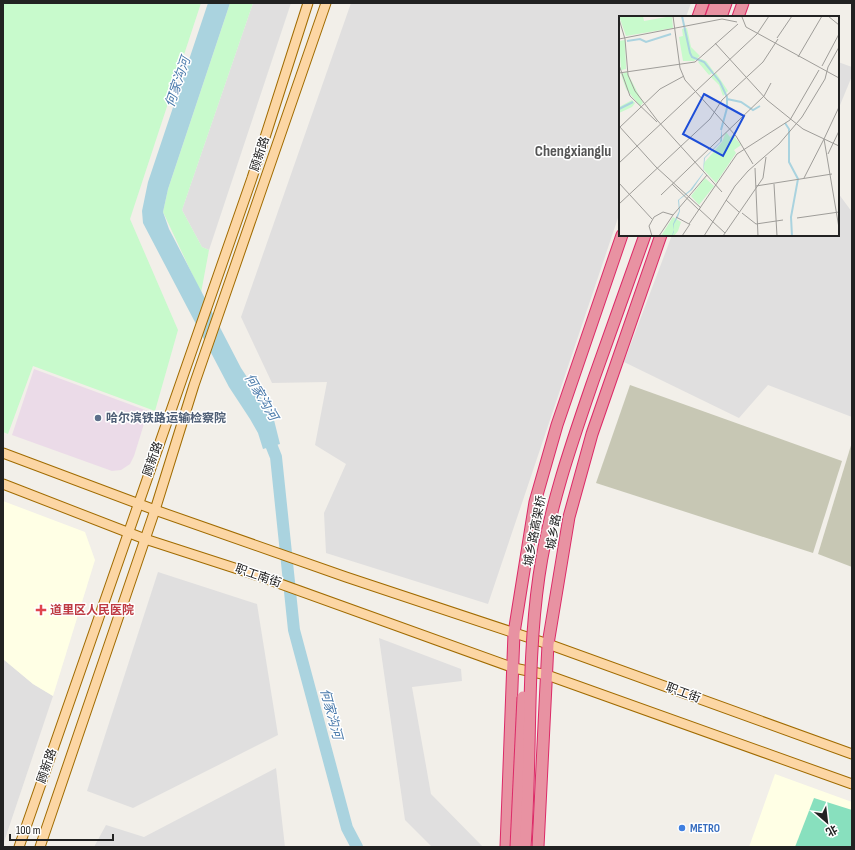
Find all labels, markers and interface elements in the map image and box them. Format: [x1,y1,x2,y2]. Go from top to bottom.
inset map [619,16,839,236]
water label: 何家沟河 [162,52,195,109]
street label: 顾新路 [247,135,273,173]
district label: Chengxianglu [535,142,611,161]
water label: 何家沟河 [241,371,283,426]
place label: 哈尔滨铁路运输检察院 [106,411,226,426]
marker: 哈尔滨铁路运输检察院 [93,413,103,423]
street label: 顾新路 [140,440,166,478]
street label: 城乡路高架桥 [521,494,549,568]
street label: 城乡路 [543,513,565,551]
street label: 职工南街 [233,561,283,591]
place label: 道里区人民医院 [50,603,134,618]
marker: 道里区人民医院 [35,604,47,616]
street label: 职工街 [664,680,702,706]
water label: 何家沟河 [317,687,346,744]
street label: 顾新路 [34,747,60,785]
north arrow [807,802,847,842]
scale bar [10,816,113,842]
place label: METRO [690,821,720,836]
text: 北 [824,822,839,839]
text: 100 m [16,823,41,838]
marker: METRO [677,823,687,833]

